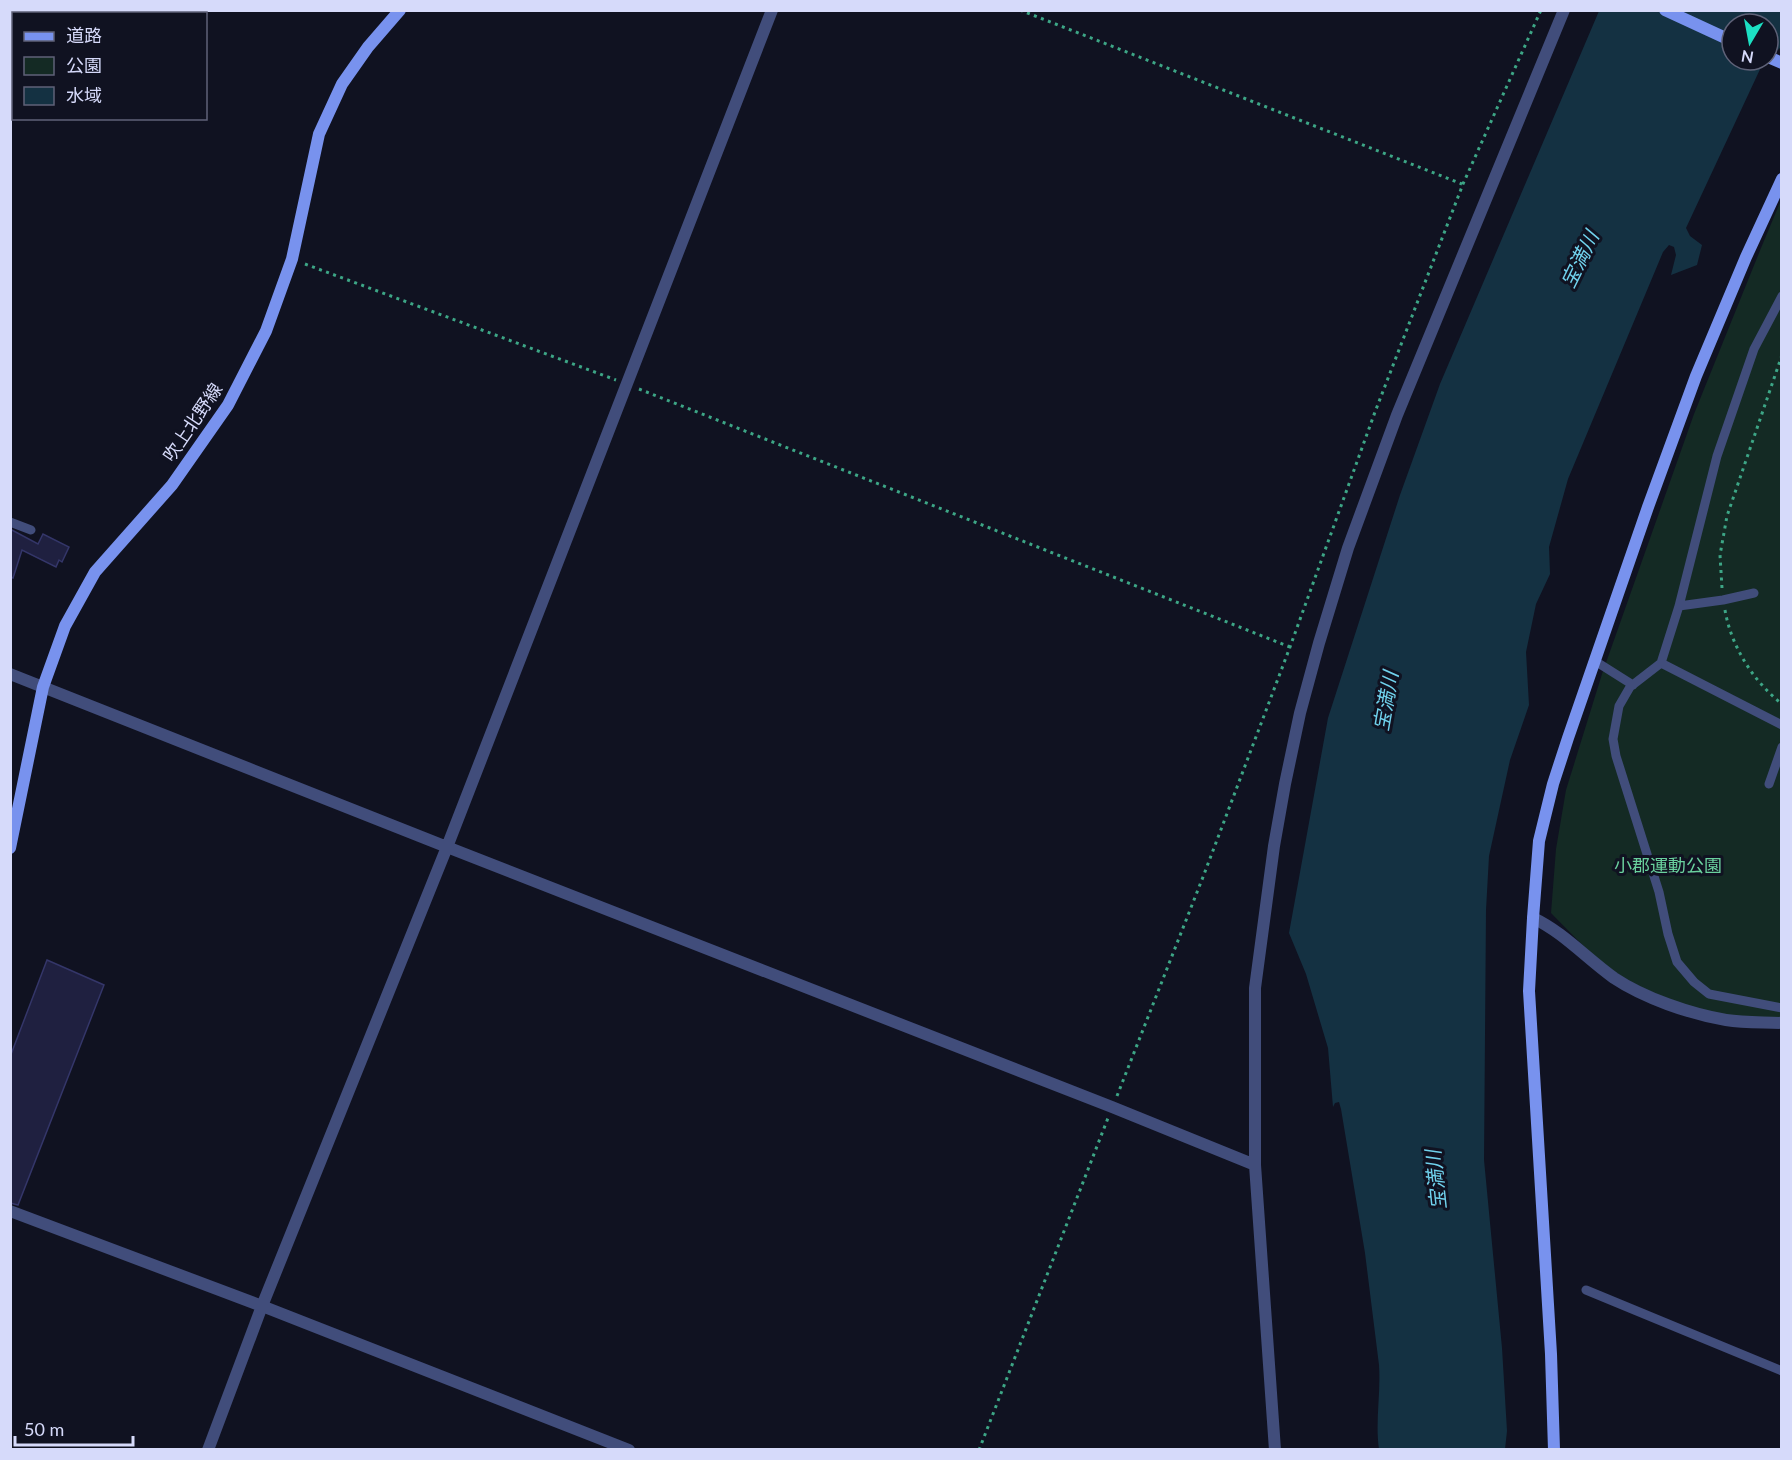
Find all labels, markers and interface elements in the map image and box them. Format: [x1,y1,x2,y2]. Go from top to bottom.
legend [12,12,207,120]
north arrow [1720,12,1780,72]
text: 道路 [66,24,102,46]
text: N [1740,47,1755,68]
text: 公園 [66,54,102,76]
text: 水域 [66,84,102,106]
water label: 宝満川 [1555,225,1604,291]
street label: 吹上北野線 [158,379,226,465]
water label: 宝満川 [1368,667,1402,733]
park label: 小郡運動公園 [1614,854,1722,876]
water label: 宝満川 [1420,1147,1450,1211]
scale bar [15,1409,134,1447]
text: 50 m [24,1418,64,1440]

